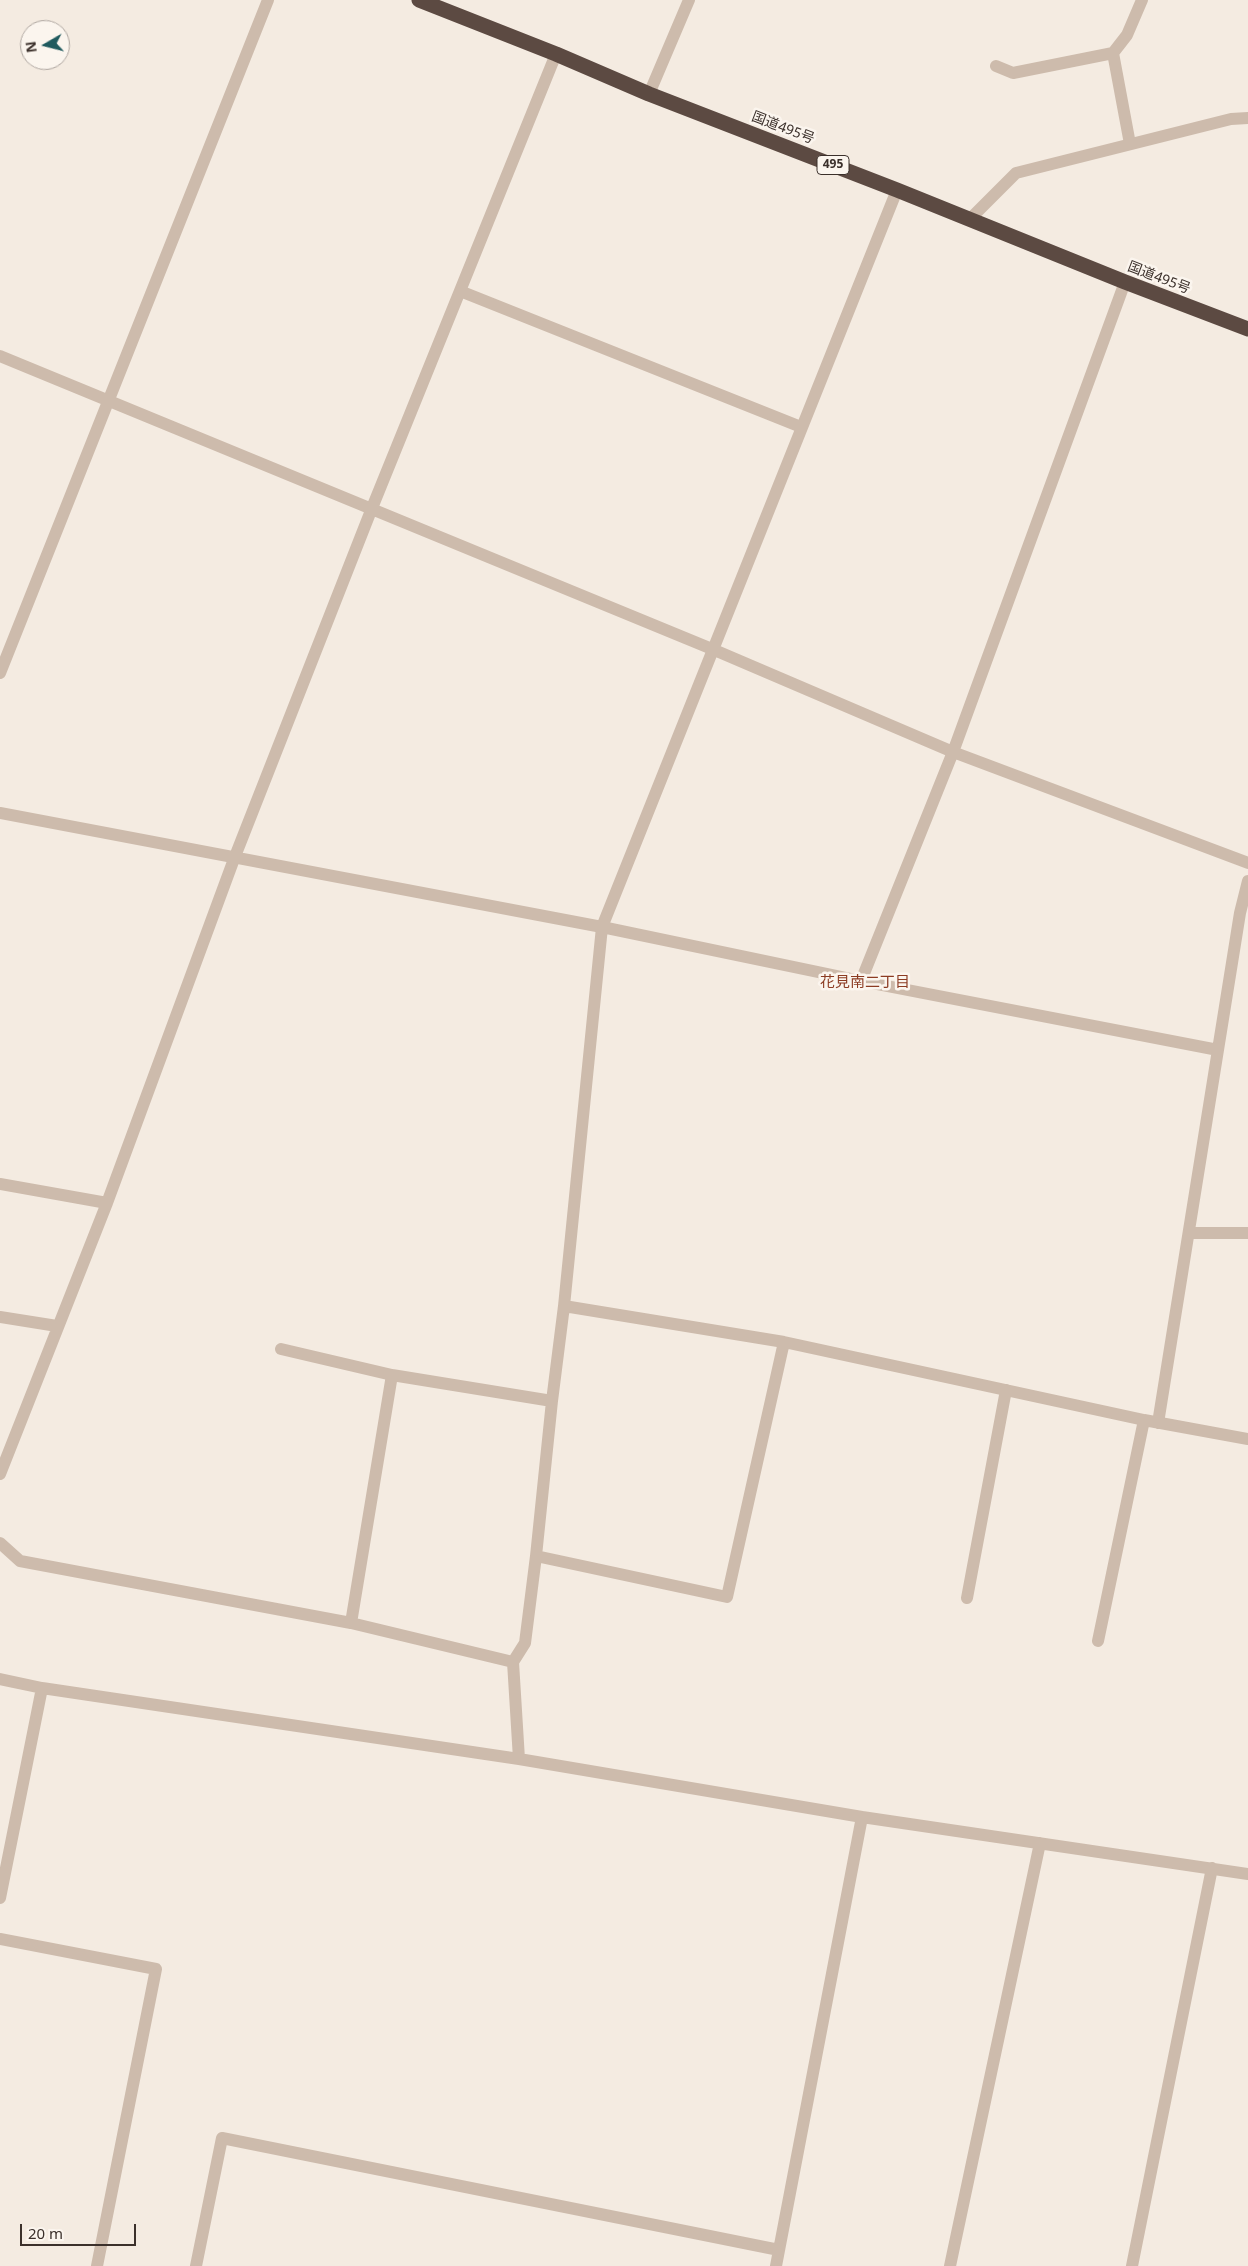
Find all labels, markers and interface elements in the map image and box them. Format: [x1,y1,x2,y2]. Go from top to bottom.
north arrow [20,20,70,70]
text: N [20,40,41,54]
street label: 国道495号 [749,108,817,148]
road number: 495 [817,156,849,174]
street label: 国道495号 [1125,258,1193,298]
district label: 花見南二丁目 [820,974,910,992]
scale bar [22,2214,139,2246]
text: 20 m [28,2223,63,2243]

